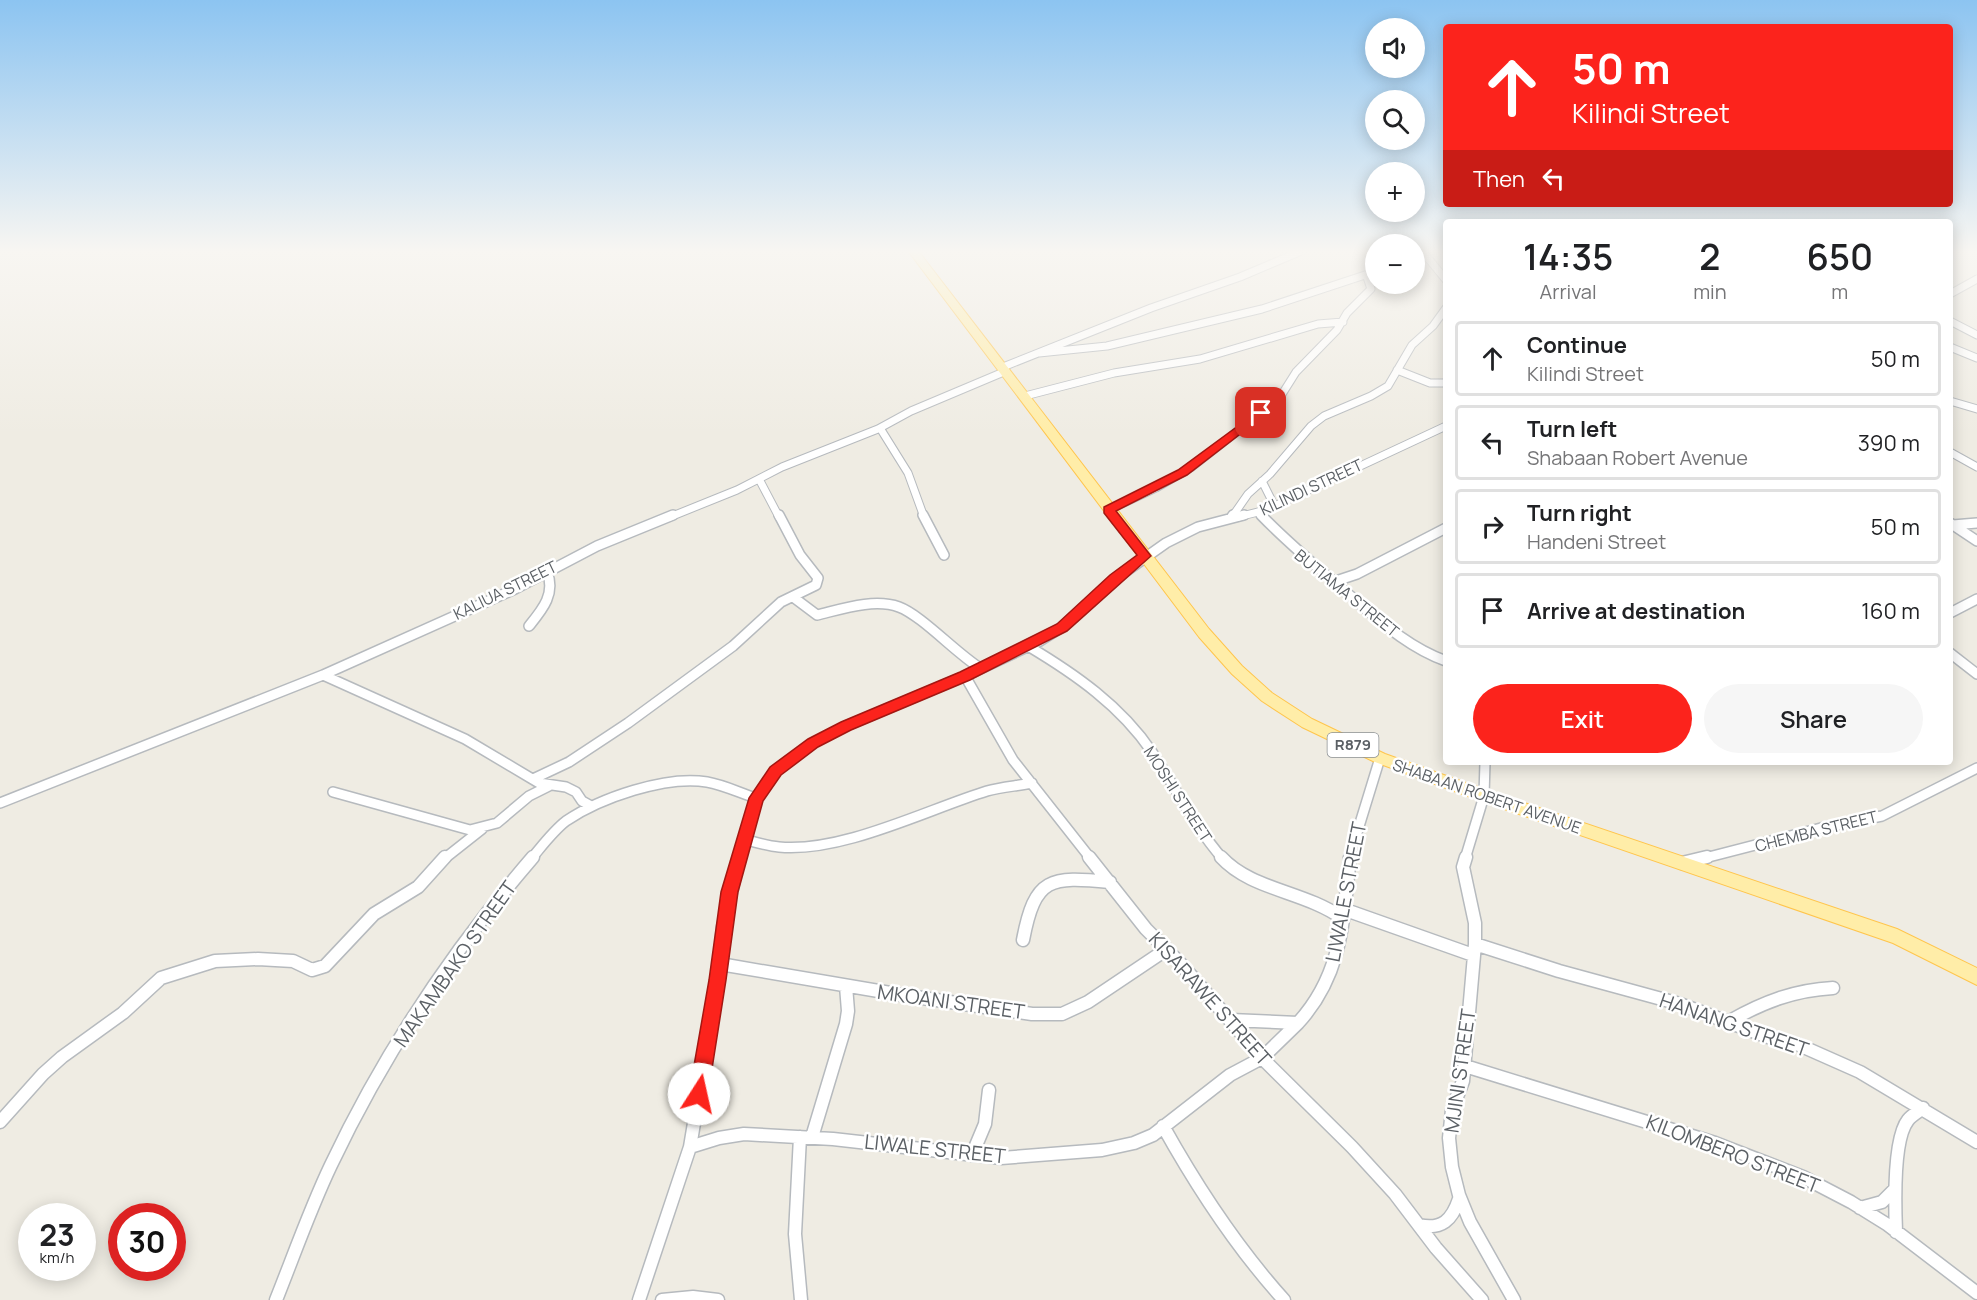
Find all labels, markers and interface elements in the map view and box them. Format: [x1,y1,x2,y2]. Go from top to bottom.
map controls [1365,18,1425,294]
button: sound [1365,18,1425,78]
text: 50 m [1572,39,1670,97]
icon: ahead [1473,48,1551,126]
button: search [1365,90,1425,150]
text: Kilindi Street [1572,94,1730,131]
button: + [1365,162,1425,222]
icon: left [1537,162,1570,195]
text: Then [1473,164,1525,194]
text: 14:35 [1523,232,1613,281]
text: 2 [1699,232,1720,281]
text: 650 [1807,232,1873,281]
button: − [1365,234,1425,294]
text: Arrival [1540,278,1597,305]
text: min [1693,278,1727,305]
text: m [1831,278,1848,305]
text: Continue [1527,330,1627,360]
icon: ahead [1476,342,1509,375]
text: 50 m [1871,344,1920,374]
text: Kilindi Street [1527,360,1644,387]
pin [1235,387,1286,438]
icon: arrive [1244,396,1277,429]
text: Turn left [1527,414,1617,444]
icon: left [1476,426,1509,459]
text: 390 m [1858,428,1920,458]
text: Shabaan Robert Avenue [1527,444,1748,471]
street label: KILINDI STREET [1256,453,1366,520]
text: Turn right [1527,498,1632,528]
icon: right [1476,510,1509,543]
text: 50 m [1871,512,1920,542]
text: Handeni Street [1527,528,1666,555]
street label: BUTIAMA STREET [1290,544,1404,642]
street label: KALIUA STREET [449,555,561,625]
icon: arrive [1476,594,1509,627]
text: Arrive at destination [1527,596,1745,626]
text: 160 m [1861,596,1920,626]
button: Exit [1473,684,1692,753]
button: Share [1704,684,1923,753]
road number: R879 [1328,733,1378,757]
street label: MOSHI STREET [1139,742,1217,847]
street label: SHABAAN ROBERT AVENUE [1390,753,1584,839]
street label: CHEMBA STREET [1753,805,1880,857]
street label: LIWALE STREET [1319,820,1372,964]
street label: MAKAMBAKO STREET [387,875,522,1052]
street label: KISARAWE STREET [1143,926,1278,1071]
street label: MKOANI STREET [876,978,1027,1025]
street label: HANANG STREET [1656,986,1812,1063]
street label: MJINI STREET [1437,1007,1482,1135]
position arrow [667,1062,731,1126]
street label: KILOMBERO STREET [1642,1108,1824,1199]
street label: LIWALE STREET [863,1128,1007,1169]
speed limit sign: 30 [108,1203,186,1281]
text: 23 [39,1214,75,1255]
text: km/h [40,1247,74,1268]

